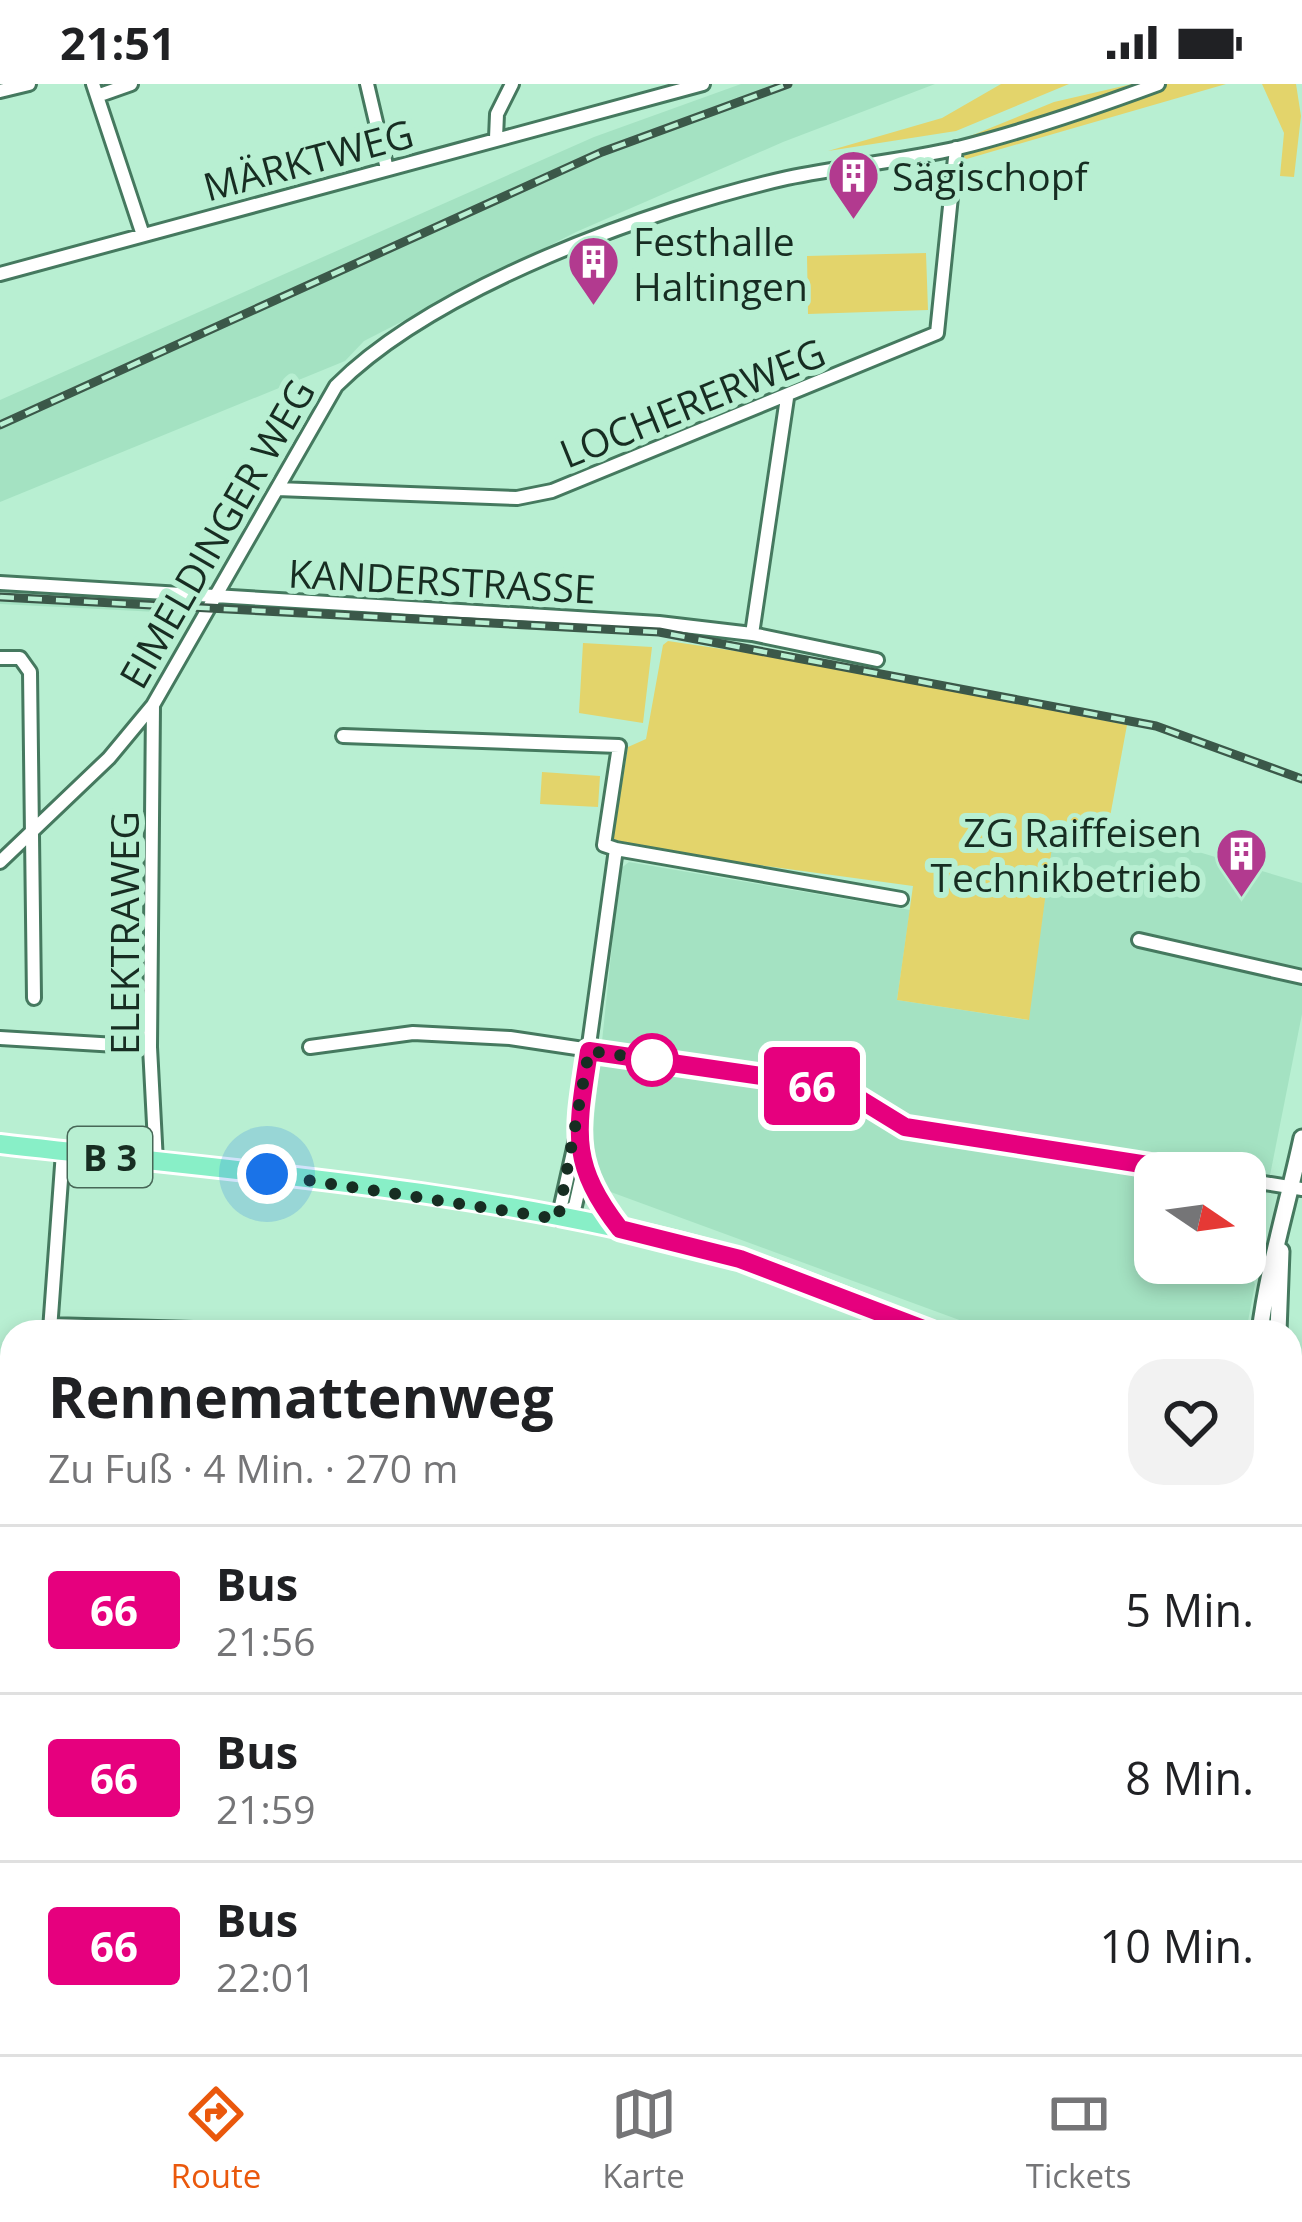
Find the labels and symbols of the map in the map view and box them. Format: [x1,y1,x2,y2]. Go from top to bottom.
street label: MÄRKTWEG [197,106,419,212]
building icon: Sägischopf [825,147,881,221]
place label: Sägischopf [892,149,1090,202]
place label: Festhalle Haltingen [633,214,808,312]
building icon: Festhalle Haltingen [566,234,622,308]
street label: LOCHERERWEG [552,325,832,479]
street label: EIMELDINGER WEG [106,369,326,697]
street label: KANDERSTRASSE [287,545,597,615]
place label: ZG Raiffeisen Technikbetrieb [931,805,1202,903]
street label: ELEKTRAWEG [97,811,150,1055]
building icon: ZG Raiffeisen Technikbetrieb [1213,825,1269,899]
unlabelled marker [627,1035,677,1085]
line badge: 66 [758,1047,866,1125]
road number: B 3 [68,1127,152,1187]
your location [237,1144,297,1204]
north arrow [1134,1152,1266,1284]

